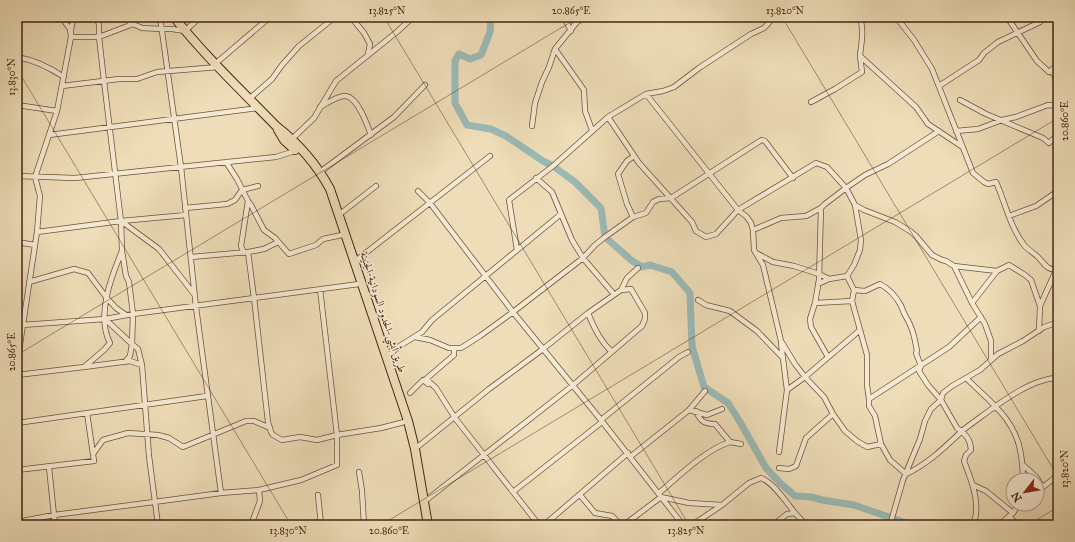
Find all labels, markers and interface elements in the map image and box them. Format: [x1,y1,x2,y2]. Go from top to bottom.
text: 13.825°N [369,5,406,17]
text: 20.865°E [552,5,590,17]
text: 13.820°N [766,5,805,17]
text: 13.830°N [6,58,18,96]
text: 20.860°E [1059,101,1071,141]
street label: طريق أبشي-الحدود السودانية-الجنينة [354,249,411,375]
text: 20.865°E [6,333,18,371]
text: 13.820°N [1059,449,1071,488]
north arrow [1005,472,1045,512]
text: N [1009,489,1025,504]
text: 13.830°N [269,525,307,537]
text: 20.860°E [369,525,409,537]
text: 13.825°N [668,525,705,537]

